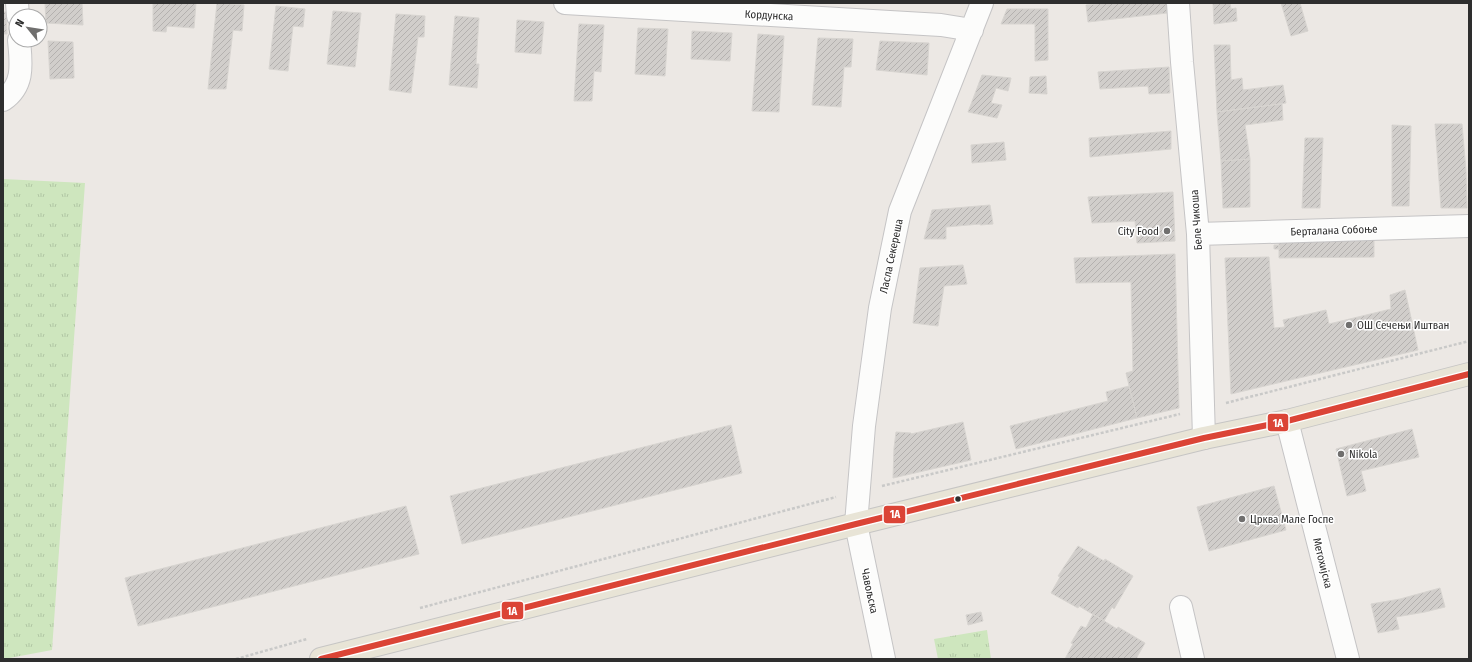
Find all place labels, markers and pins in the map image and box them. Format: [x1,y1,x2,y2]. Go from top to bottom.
place label: City Food [1118,225,1159,238]
marker: City Food [1162,226,1172,236]
place label: ОШ Сечењи Иштван [1357,319,1449,332]
marker: ОШ Сечењи Иштван [1344,320,1354,330]
place label: Nikola [1349,448,1378,461]
marker: Nikola [1336,449,1346,459]
unlabelled marker [953,494,963,504]
place label: Црква Мале Госпе [1250,513,1334,526]
marker: Црква Мале Госпе [1237,514,1247,524]

